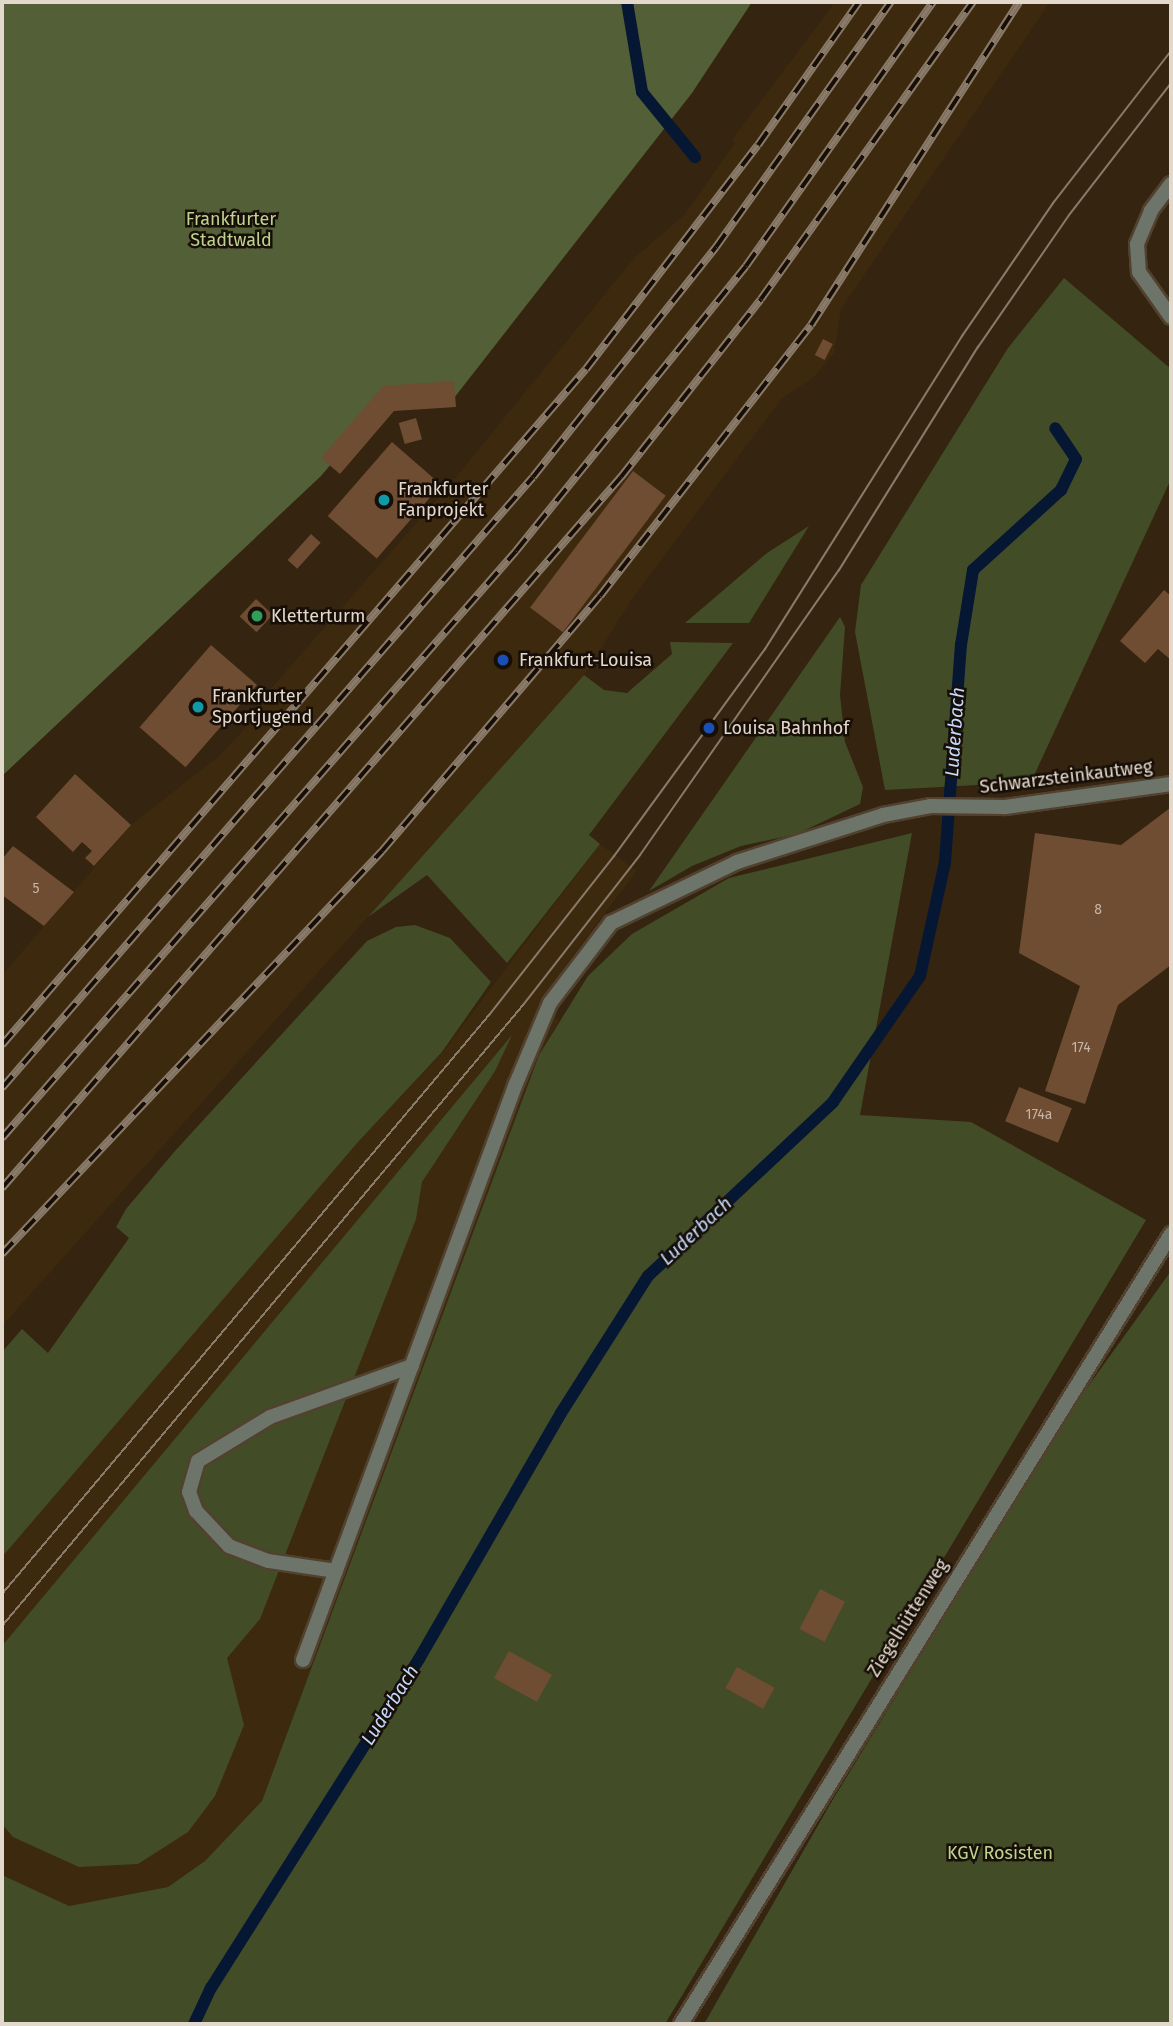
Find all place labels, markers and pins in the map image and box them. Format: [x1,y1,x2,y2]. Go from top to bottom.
place label: Frankfurter Fanprojekt [398,479,489,522]
marker: Frankfurter Fanprojekt [376,492,392,508]
place label: Kletterturm [271,605,365,627]
marker: Kletterturm [249,608,265,624]
place label: Frankfurt-Louisa [519,649,652,671]
marker: Frankfurt-Louisa [493,650,513,670]
place label: Frankfurter Sportjugend [212,686,312,728]
marker: Frankfurter Sportjugend [190,699,206,715]
place label: Louisa Bahnhof [723,717,849,739]
marker: Louisa Bahnhof [701,720,717,736]

